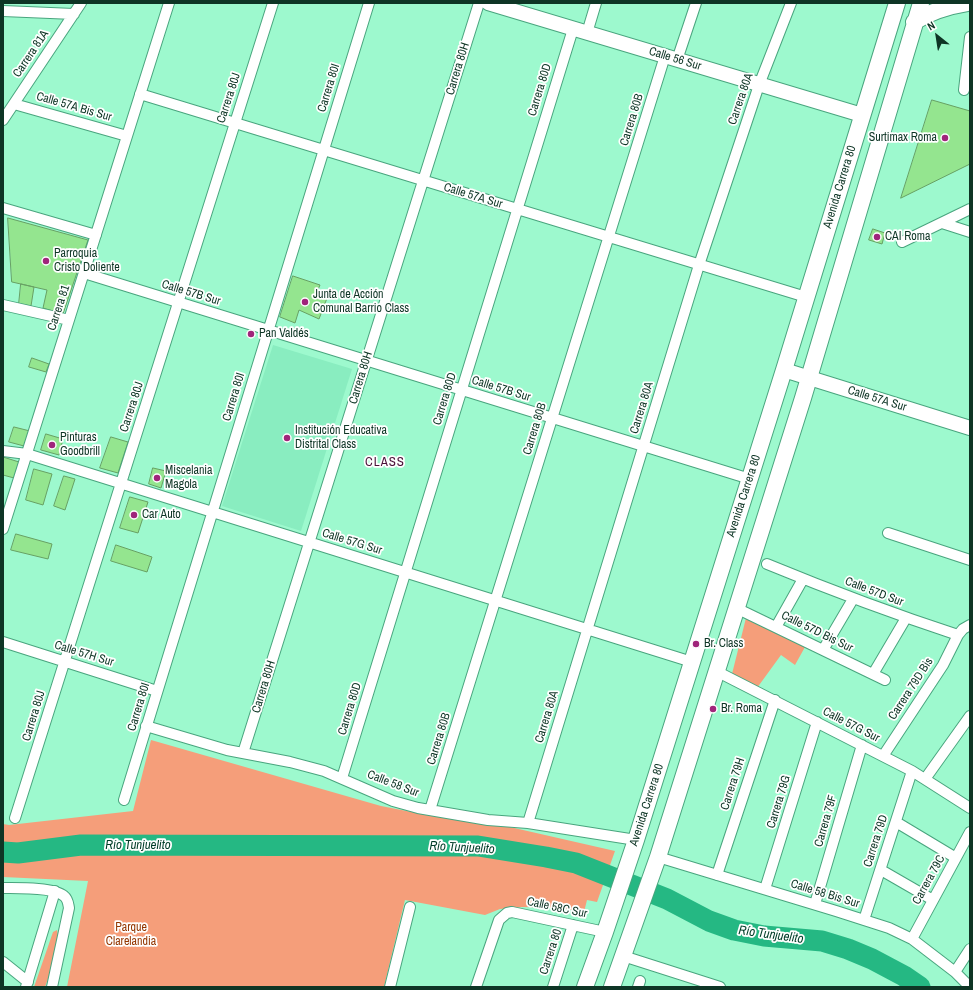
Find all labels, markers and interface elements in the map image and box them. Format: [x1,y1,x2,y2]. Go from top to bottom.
north arrow [917,16,957,56]
text: N [925,18,937,33]
street label: Carrera 81A [10,28,52,80]
street label: Carrera 80H [443,41,473,97]
street label: Calle 56 Sur [647,44,703,74]
street label: Carrera 80I [315,62,343,114]
street label: Carrera 80D [525,62,555,118]
street label: Carrera 80J [214,71,244,125]
street label: Carrera 80A [725,71,757,127]
street label: Calle 57A Bis Sur [35,89,113,125]
street label: Carrera 80B [617,92,647,148]
place label: Surtimax Roma [869,131,937,145]
marker: Surtimax Roma [940,133,950,143]
street label: Avenida Carrera 80 [821,144,859,230]
street label: Calle 57A Sur [442,180,504,212]
place label: CAI Roma [885,230,930,244]
marker: CAI Roma [872,232,882,242]
place label: Parroquia Cristo Doliente [54,247,120,275]
marker: Parroquia Cristo Doliente [41,256,51,266]
street label: Calle 57B Sur [160,277,222,309]
street label: Carrera 81 [45,283,73,333]
place label: Junta de Acción Comunal Barrio Class [313,288,409,316]
marker: Junta de Acción Comunal Barrio Class [300,297,310,307]
place label: Pan Valdés [259,327,309,341]
marker: Pan Valdés [246,329,256,339]
street label: Carrera 80H [346,350,376,406]
street label: Carrera 80I [220,371,248,423]
street label: Carrera 80D [430,371,460,427]
street label: Calle 57B Sur [470,373,532,405]
street label: Carrera 80J [117,380,147,434]
street label: Carrera 80A [627,380,657,436]
street label: Calle 57A Sur [846,383,908,415]
street label: Carrera 80B [520,401,550,457]
place label: Institución Educativa Distrital Class [295,424,387,452]
place label: Pinturas Goodbrill [60,431,100,459]
marker: Institución Educativa Distrital Class [282,433,292,443]
marker: Pinturas Goodbrill [47,440,57,450]
street label: Avenida Carrera 80 [724,453,764,539]
district label: CLASS [365,455,405,471]
place label: Miscelania Magola [165,464,213,492]
marker: Miscelania Magola [152,473,162,483]
place label: Car Auto [142,508,181,522]
marker: Car Auto [129,510,139,520]
street label: Calle 57G Sur [320,526,384,558]
street label: Calle 57D Sur [843,574,905,610]
street label: Calle 57D Bis Sur [779,608,855,656]
place label: Br. Class [704,637,743,651]
street label: Calle 57H Sur [53,638,115,670]
marker: Br. Class [691,639,701,649]
street label: Carrera 79D Bis [886,655,936,723]
street label: Carrera 80H [249,659,279,715]
street label: Carrera 80I [125,681,153,733]
street label: Carrera 80D [335,681,365,737]
street label: Carrera 80J [20,689,48,743]
street label: Carrera 80A [532,689,562,745]
place label: Br. Roma [721,702,762,716]
marker: Br. Roma [708,704,718,714]
street label: Calle 57G Sur [820,705,882,745]
street label: Carrera 80B [424,711,454,767]
street label: Carrera 79H [718,756,748,812]
street label: Avenida Carrera 80 [627,762,667,848]
street label: Calle 58 Sur [365,768,421,800]
street label: Carrera 79G [764,774,794,830]
street label: Carrera 79F [812,794,840,848]
street label: Carrera 79D [861,813,891,869]
water label: Río Tunjuelito [105,838,171,854]
water label: Río Tunjuelito [429,838,495,858]
street label: Carrera 79C [910,853,948,907]
street label: Calle 58 Bis Sur [789,877,861,911]
street label: Calle 58C Sur [526,895,588,921]
park label: Parque Clarelandia [106,921,156,949]
water label: Río Tunjuelito [738,923,804,947]
street label: Carrera 80 [537,927,565,977]

